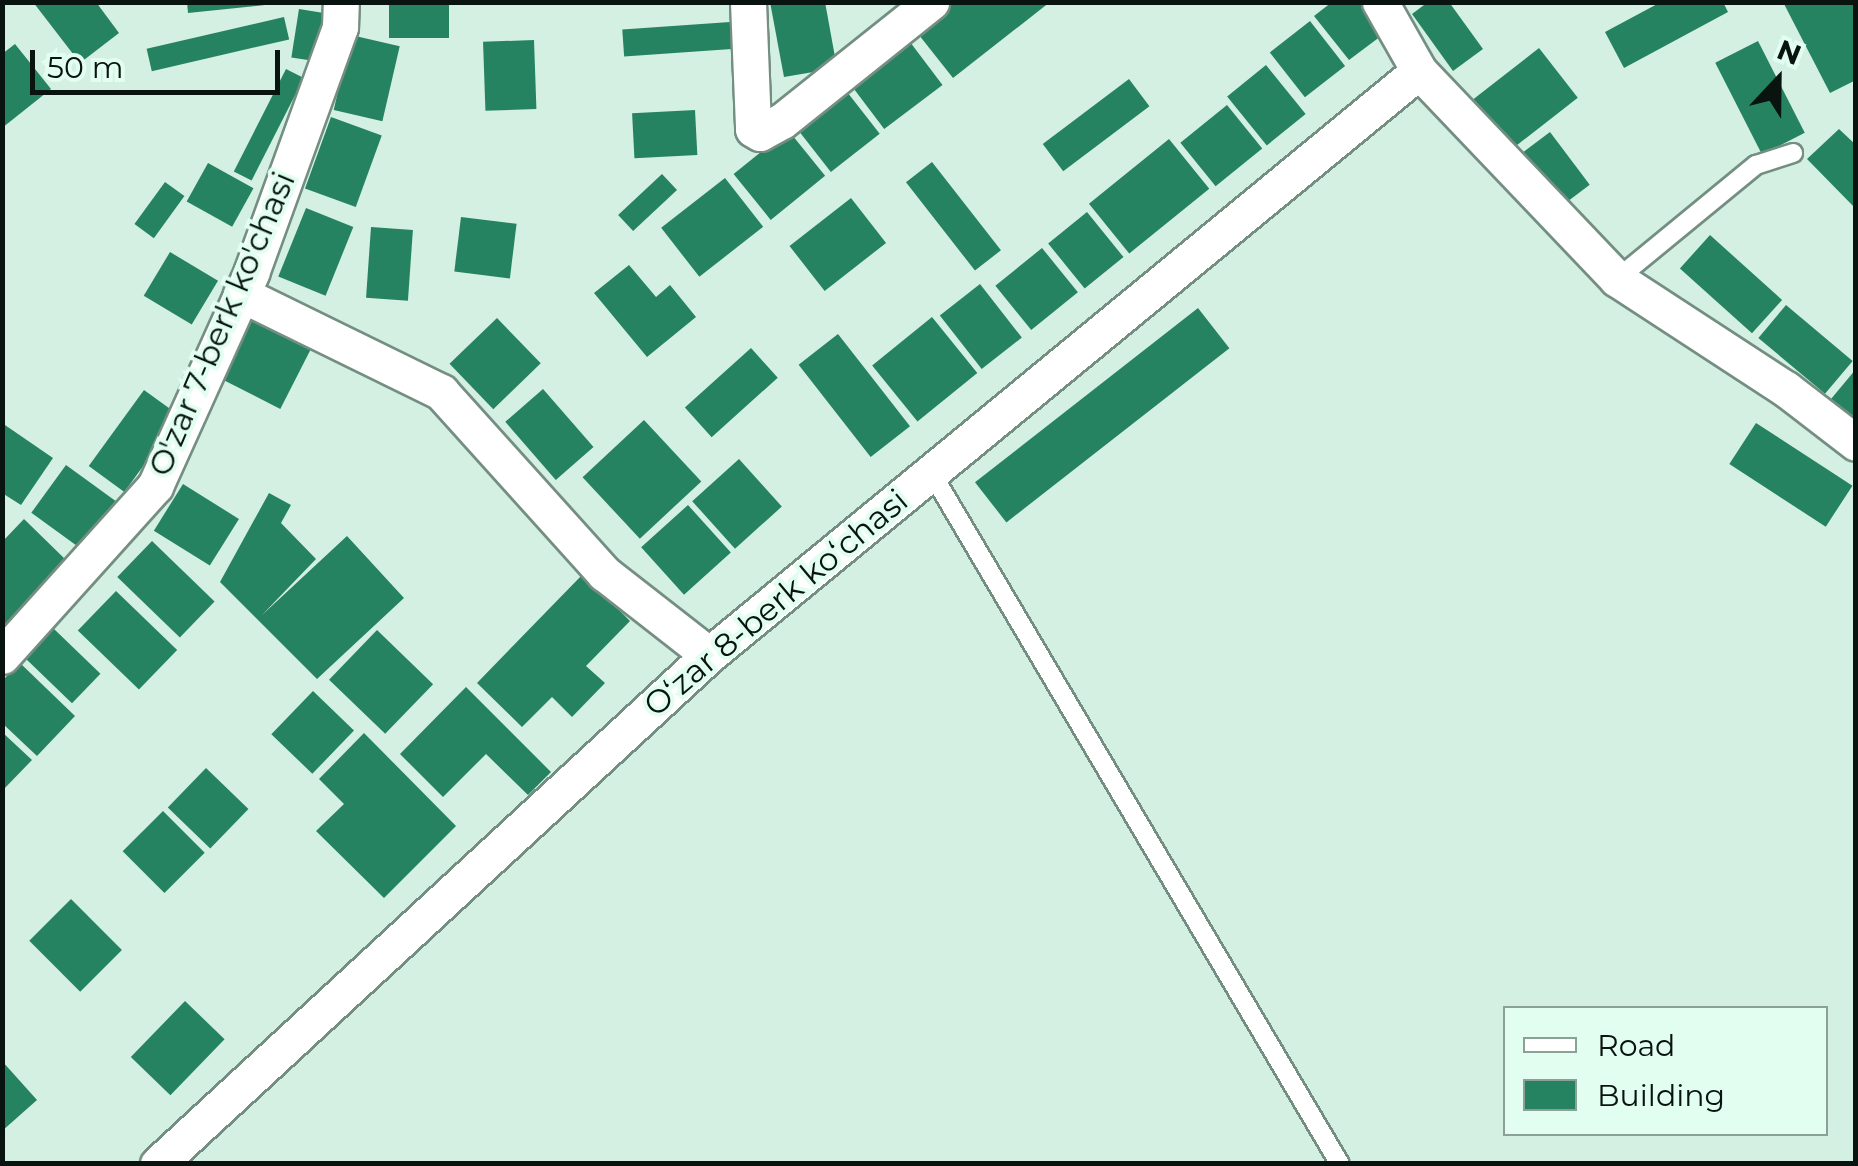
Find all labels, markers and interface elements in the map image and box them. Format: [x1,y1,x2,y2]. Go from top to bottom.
scale bar [35,30,285,92]
north arrow [1728,30,1828,130]
text: N [1772,32,1806,72]
text: 50 m [47,49,124,86]
street label: O'zar 7-berk ko'chasi [141,166,303,482]
street label: Oʻzar 8-berk koʻchasi [636,481,916,725]
legend [1503,1006,1828,1136]
text: Road [1597,1027,1675,1064]
text: Building [1597,1077,1725,1114]

